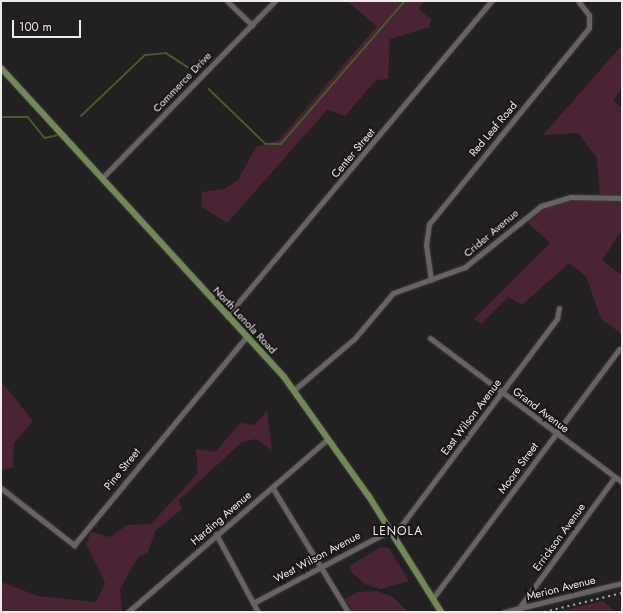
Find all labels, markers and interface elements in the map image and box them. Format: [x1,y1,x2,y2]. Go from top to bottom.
scale bar [14,12,83,38]
text: 100 m [19,18,52,36]
street label: Commerce Drive [150,49,214,115]
street label: Red Leaf Road [466,99,520,159]
street label: Center Street [328,126,378,180]
street label: Crider Avenue [461,206,521,260]
street label: North Lenola Road [210,284,280,356]
street label: East Wilson Avenue [438,376,504,458]
street label: Grand Avenue [510,385,572,435]
street label: Moore Street [495,440,541,496]
street label: Pine Street [101,445,143,493]
street label: Harding Avenue [188,488,254,548]
street label: Errickson Avenue [530,501,588,573]
district label: LENOLA [373,525,423,539]
street label: West Wilson Avenue [271,529,363,585]
street label: Merion Avenue [525,573,597,603]

